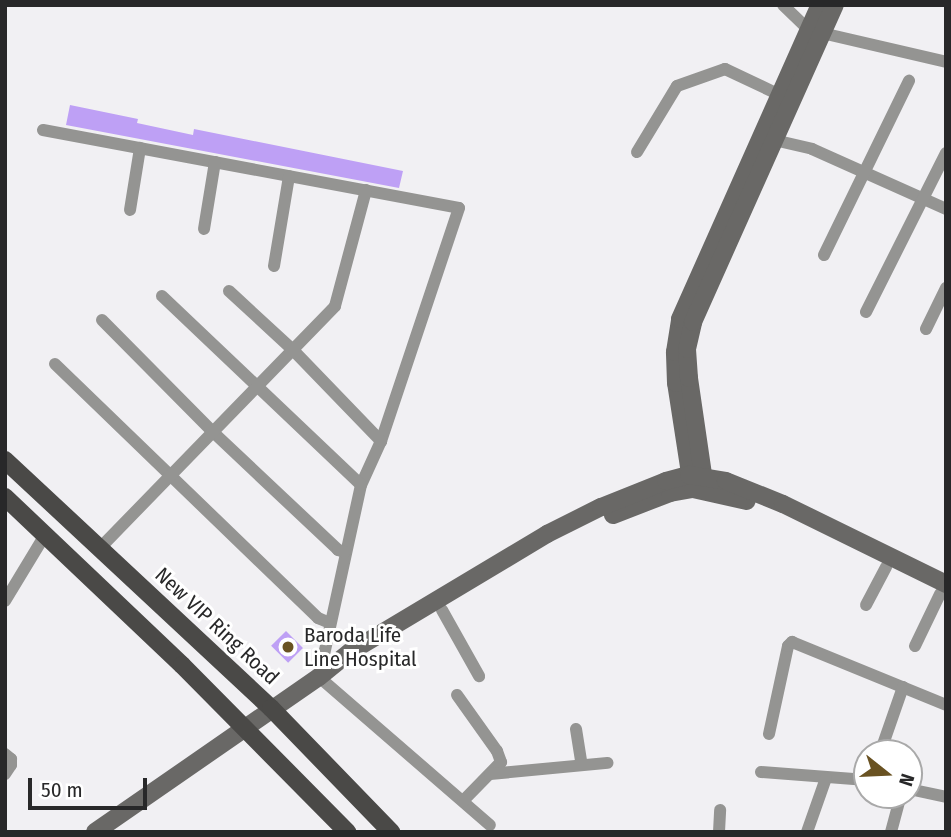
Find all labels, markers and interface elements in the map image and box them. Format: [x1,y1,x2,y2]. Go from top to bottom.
street label: New VIP Ring Road [150,562,284,690]
place label: Baroda Life Line Hospital [304,622,417,672]
marker: Baroda Life Line Hospital [278,637,298,657]
north arrow [853,739,923,809]
scale bar [32,764,150,808]
text: N [894,771,919,789]
text: 50 m [41,777,83,803]

